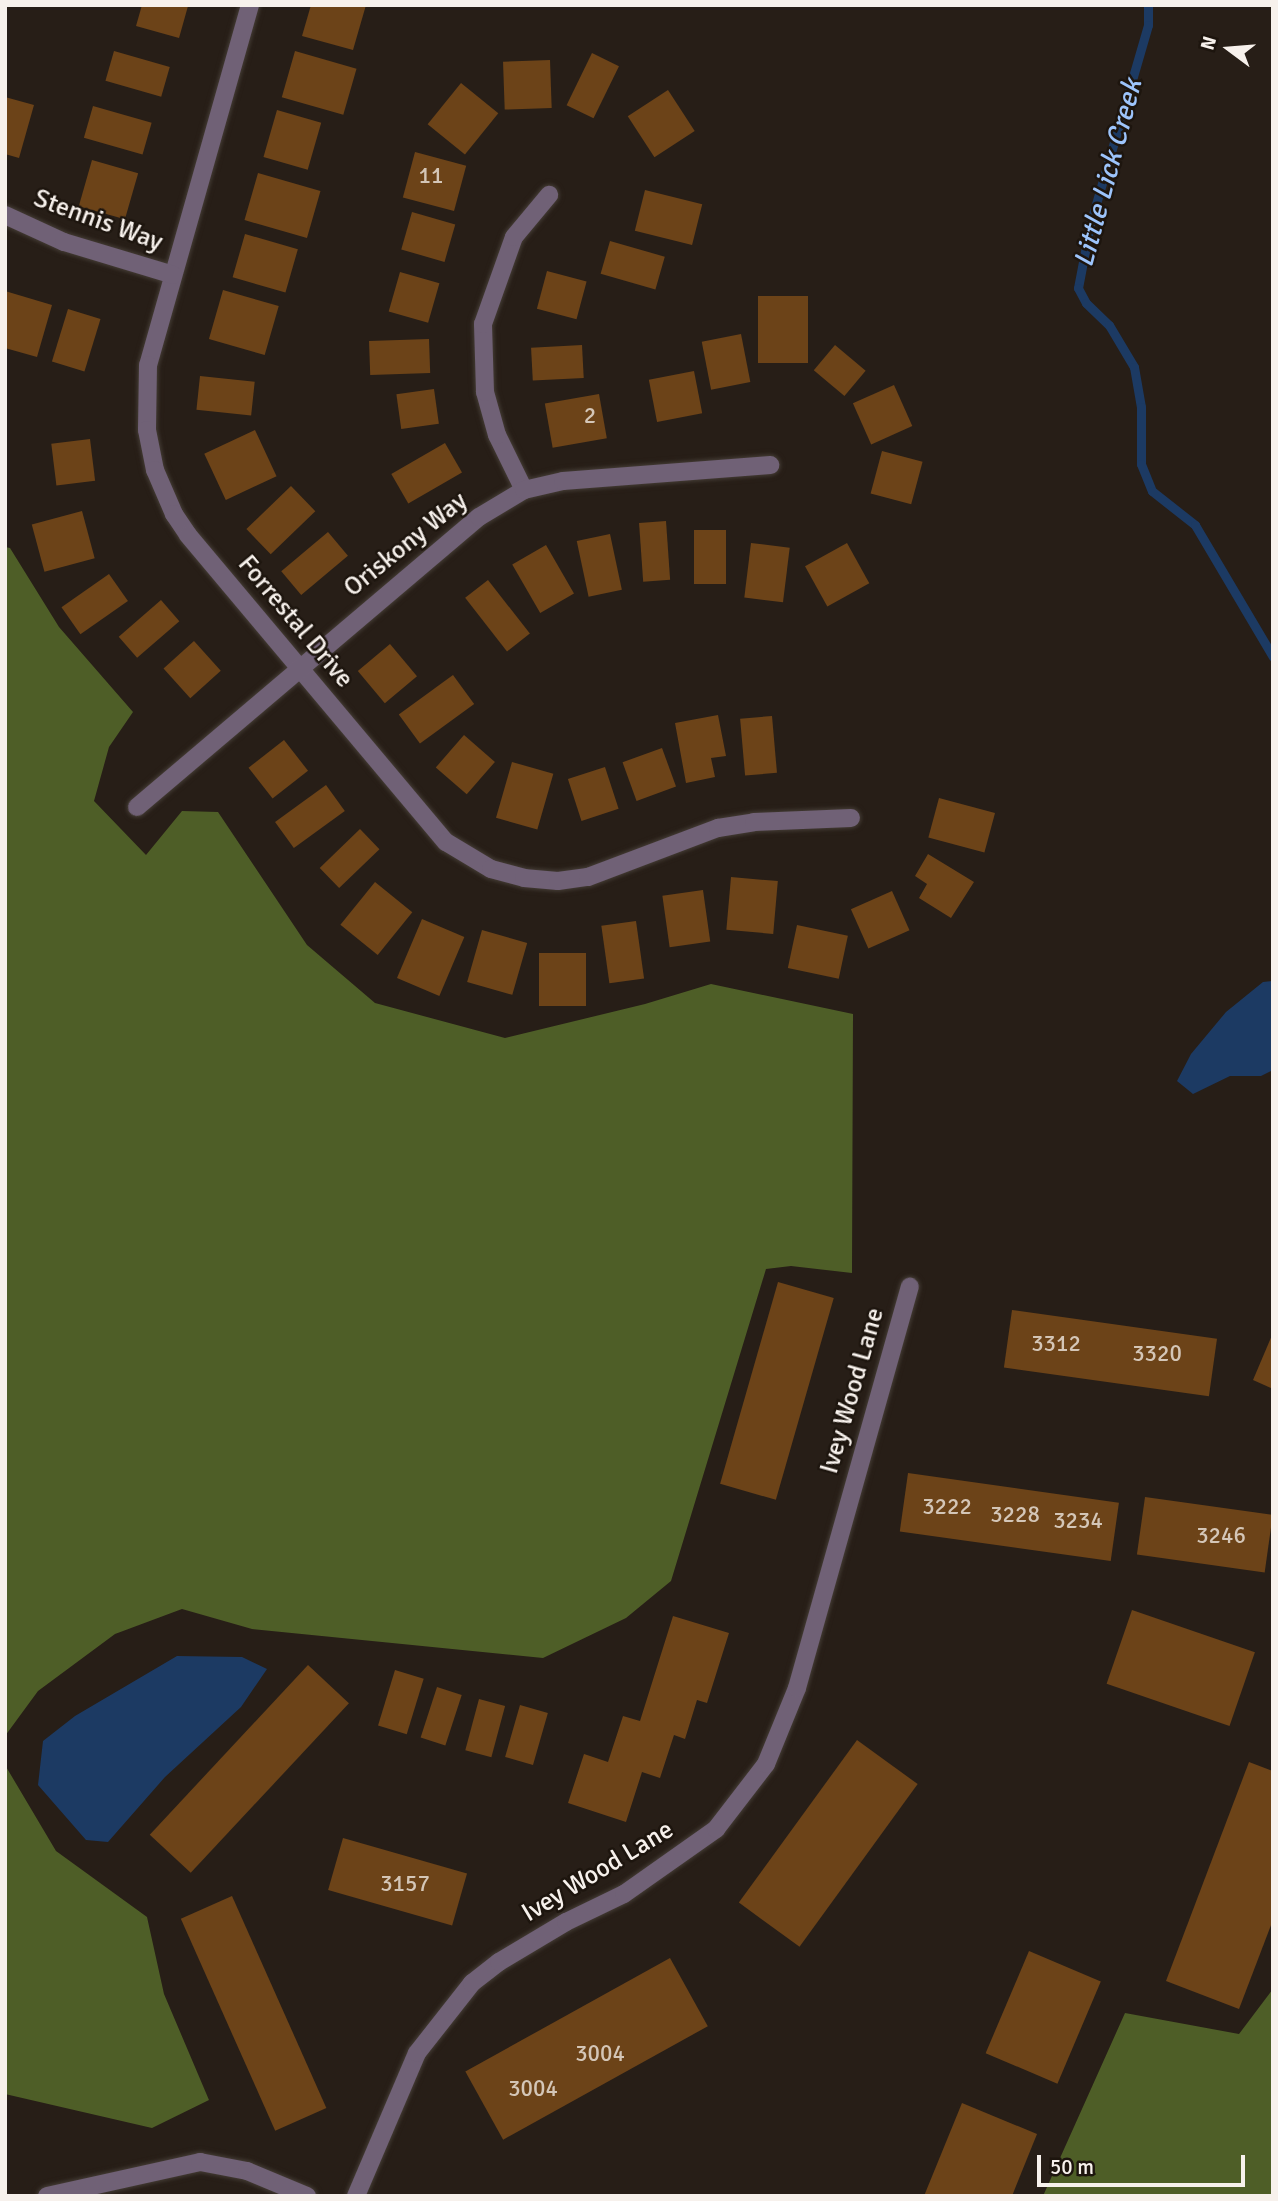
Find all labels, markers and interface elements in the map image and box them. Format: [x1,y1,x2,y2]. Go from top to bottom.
north arrow [1194,14,1264,84]
text: N [1195,34,1222,53]
water label: Little Lick Creek [1067,75,1149,271]
house number: 11 [419,162,443,190]
street label: Stennis Way [29,183,167,259]
house number: 2 [584,402,596,430]
street label: Oriskony Way [338,486,474,604]
street label: Forrestal Drive [231,549,359,695]
street label: Ivey Wood Lane [814,1305,892,1477]
house number: 3312 [1031,1330,1081,1358]
house number: 3320 [1132,1340,1182,1368]
house number: 3222 [922,1493,972,1521]
house number: 3228 [990,1501,1040,1529]
house number: 3234 [1053,1507,1103,1535]
house number: 3246 [1196,1522,1246,1550]
street label: Ivey Wood Lane [517,1815,679,1929]
house number: 3157 [380,1870,430,1898]
house number: 3004 [575,2040,625,2068]
house number: 3004 [508,2075,558,2103]
scale bar [1040,2142,1248,2186]
text: 50 m [1050,2154,1094,2180]

